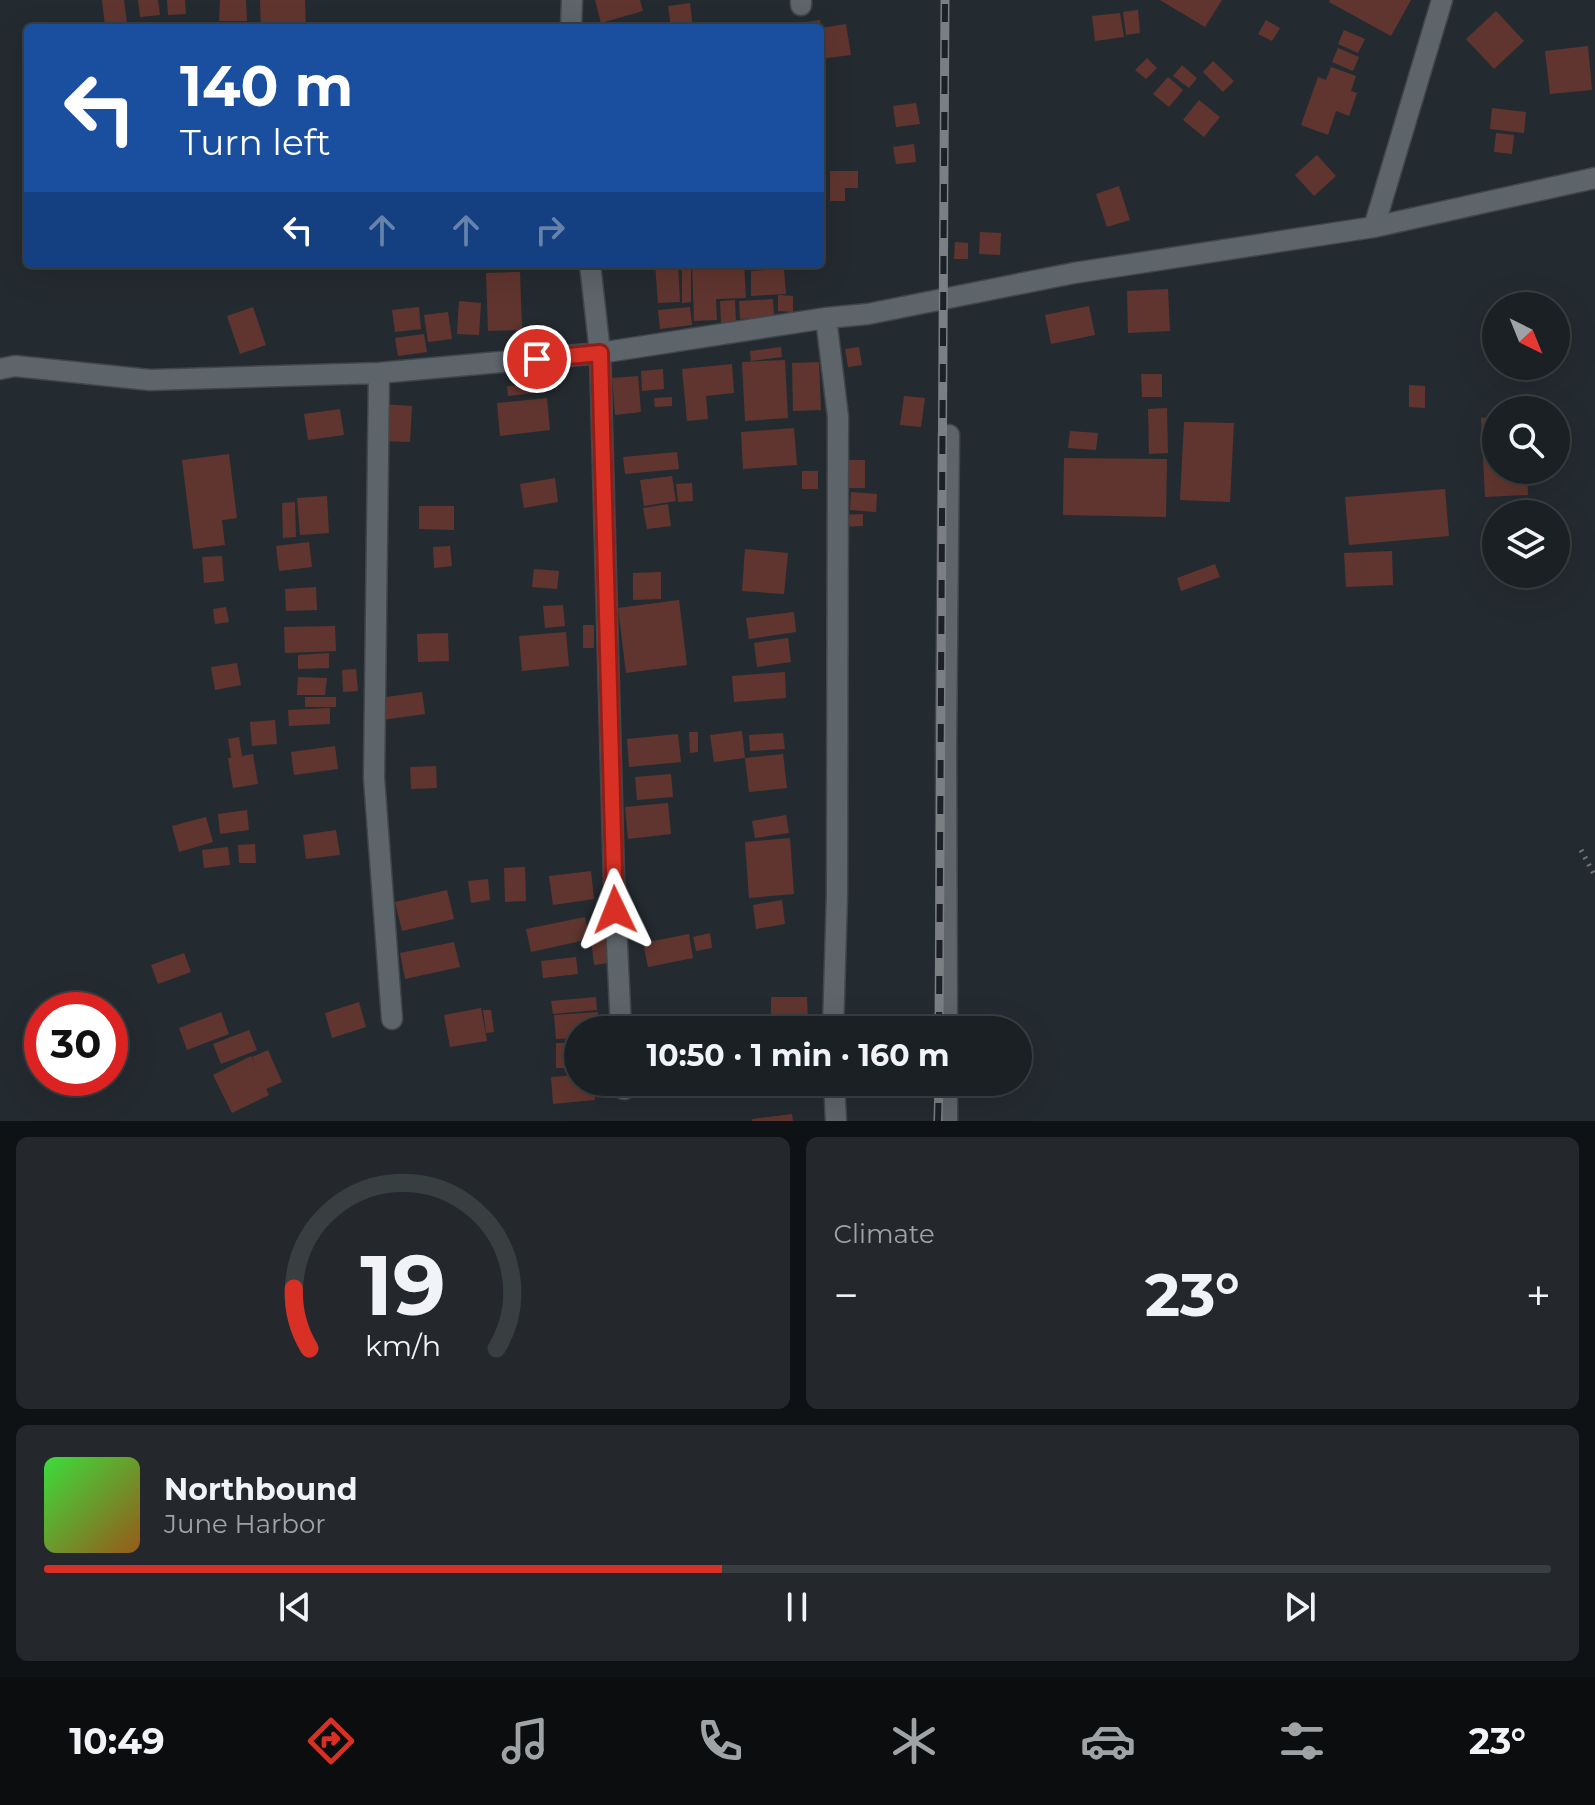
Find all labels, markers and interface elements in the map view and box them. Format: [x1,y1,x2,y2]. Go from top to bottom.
text: 140 m [180,52,353,120]
icon: left [48,56,152,160]
text: Turn left [180,120,331,164]
icon: left [276,208,320,252]
icon: ahead [360,208,404,252]
icon: ahead [444,208,488,252]
icon: right [528,208,572,252]
north arrow [1482,292,1570,380]
map controls [1482,292,1570,588]
pin [503,325,571,393]
icon: arrive [515,337,559,381]
button: search [1482,396,1570,484]
button: layers [1482,500,1570,588]
position arrow [573,868,657,952]
speed limit sign: 30 [24,992,128,1096]
text: 10:50 · 1 min · 160 m [647,1037,949,1074]
text: Climate [834,1218,935,1250]
text: 19 [360,1234,446,1336]
text: 23° [1145,1258,1240,1331]
text: − [834,1268,859,1322]
text: + [1526,1268,1551,1322]
text: km/h [365,1328,441,1363]
text: Northbound [164,1471,358,1508]
text: June Harbor [164,1508,326,1540]
icon: previous [273,1585,317,1629]
icon: pause [775,1585,819,1629]
icon: next [1278,1585,1322,1629]
icon: directions [303,1713,359,1769]
icon: music [497,1713,553,1769]
icon: phone [692,1713,748,1769]
icon: climate [886,1713,942,1769]
icon: car [1080,1713,1136,1769]
icon: filters [1274,1713,1330,1769]
text: 10:49 [69,1719,165,1763]
text: 23° [1469,1719,1526,1763]

